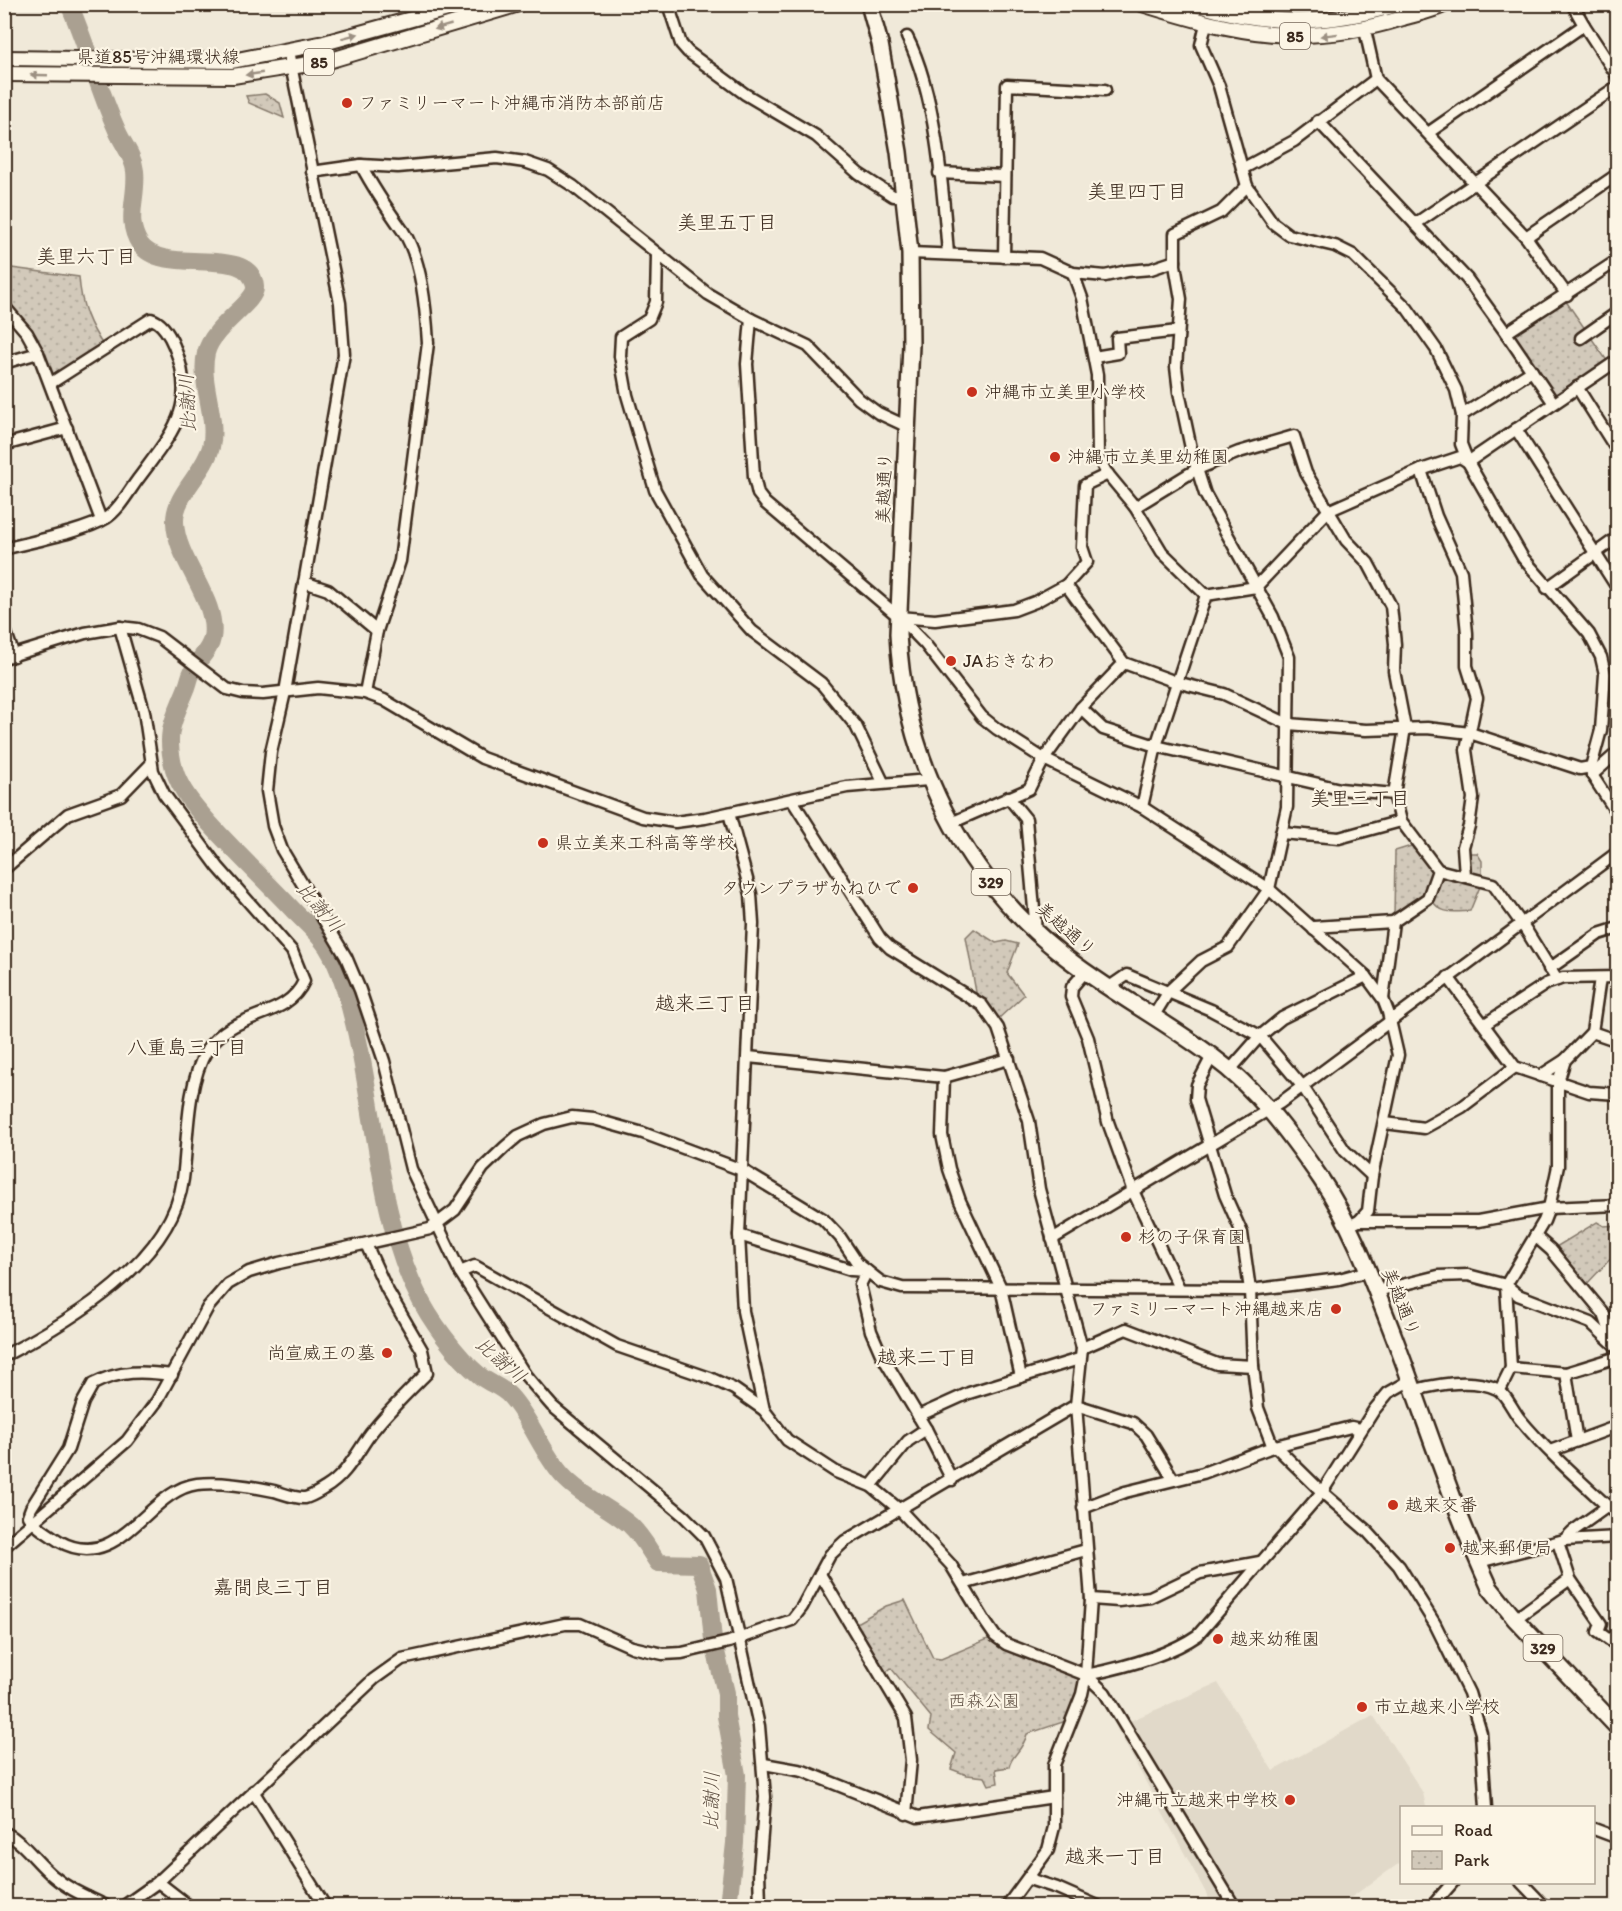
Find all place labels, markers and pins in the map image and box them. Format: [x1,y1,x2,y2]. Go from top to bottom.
place label: ファミリーマート沖縄市消防本部前店 [359,92,665,114]
marker: ファミリーマート沖縄市消防本部前店 [340,96,354,110]
place label: 沖縄市立美里小学校 [984,381,1146,403]
marker: 沖縄市立美里小学校 [965,385,979,399]
place label: 沖縄市立美里幼稚園 [1067,446,1229,468]
marker: 沖縄市立美里幼稚園 [1048,450,1062,464]
place label: JAおきなわ [963,650,1055,672]
marker: JAおきなわ [944,654,958,668]
place label: 県立美来工科高等学校 [555,832,735,854]
marker: 県立美来工科高等学校 [536,836,550,850]
place label: タウンプラザかねひで [721,877,901,899]
marker: タウンプラザかねひで [906,881,920,895]
place label: 杉の子保育園 [1138,1226,1246,1248]
marker: 杉の子保育園 [1119,1230,1133,1244]
place label: ファミリーマート沖縄越来店 [1090,1298,1324,1320]
marker: ファミリーマート沖縄越来店 [1329,1302,1343,1316]
place label: 尚宣威王の墓 [267,1342,375,1364]
marker: 尚宣威王の墓 [380,1346,394,1360]
place label: 越来交番 [1405,1494,1477,1516]
marker: 越来交番 [1386,1498,1400,1512]
place label: 越来郵便局 [1462,1537,1552,1559]
marker: 越来郵便局 [1443,1541,1457,1555]
place label: 越来幼稚園 [1230,1628,1320,1650]
marker: 越来幼稚園 [1211,1632,1225,1646]
place label: 市立越来小学校 [1374,1696,1500,1718]
marker: 市立越来小学校 [1355,1700,1369,1714]
place label: 沖縄市立越来中学校 [1116,1789,1278,1811]
marker: 沖縄市立越来中学校 [1283,1793,1297,1807]

